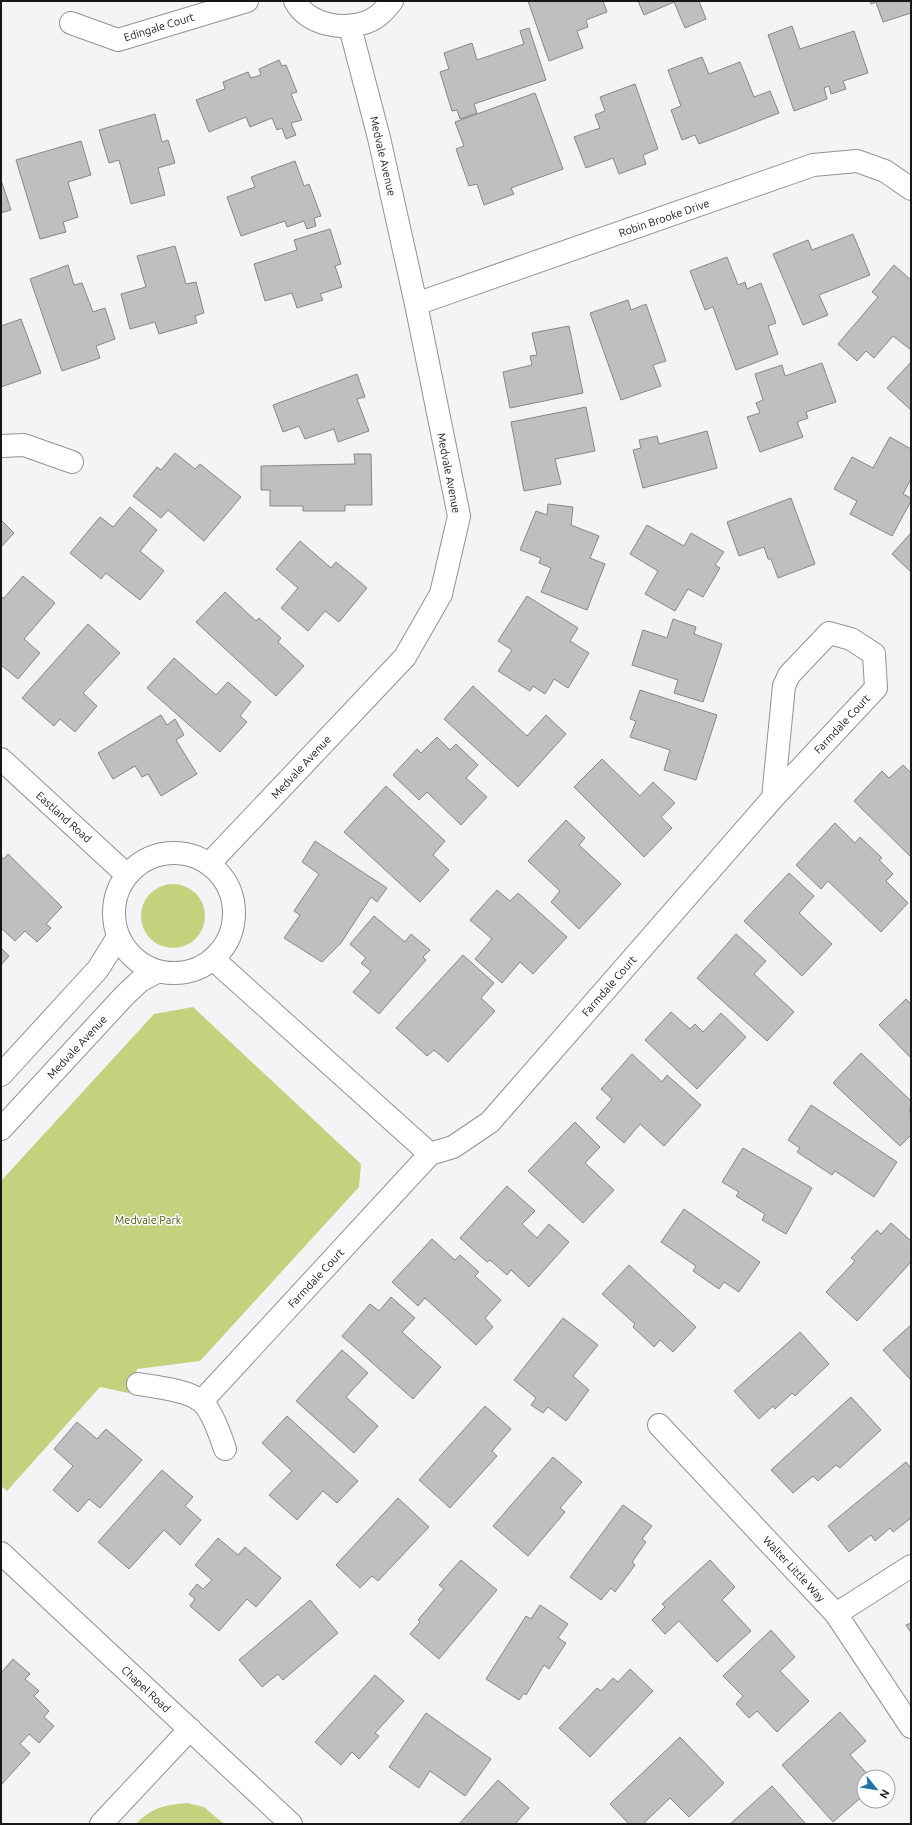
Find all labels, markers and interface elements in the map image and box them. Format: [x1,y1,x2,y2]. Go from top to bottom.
street label: Edingale Court [122,10,196,43]
street label: Medvale Avenue [368,115,398,197]
street label: Robin Brooke Drive [617,197,711,239]
street label: Medvale Avenue [435,432,463,514]
street label: Farmdale Court [812,692,873,756]
street label: Medvale Avenue [269,733,333,801]
street label: Eastland Road [34,789,94,845]
street label: Farmdale Court [579,953,639,1019]
street label: Medvale Avenue [45,1013,109,1081]
park label: Medvale Park [115,1214,182,1226]
street label: Farmdale Court [286,1246,347,1310]
street label: Walter Little Way [761,1534,828,1605]
street label: Chapel Road [119,1663,173,1715]
north arrow [856,1769,896,1809]
text: N [877,1787,892,1801]

